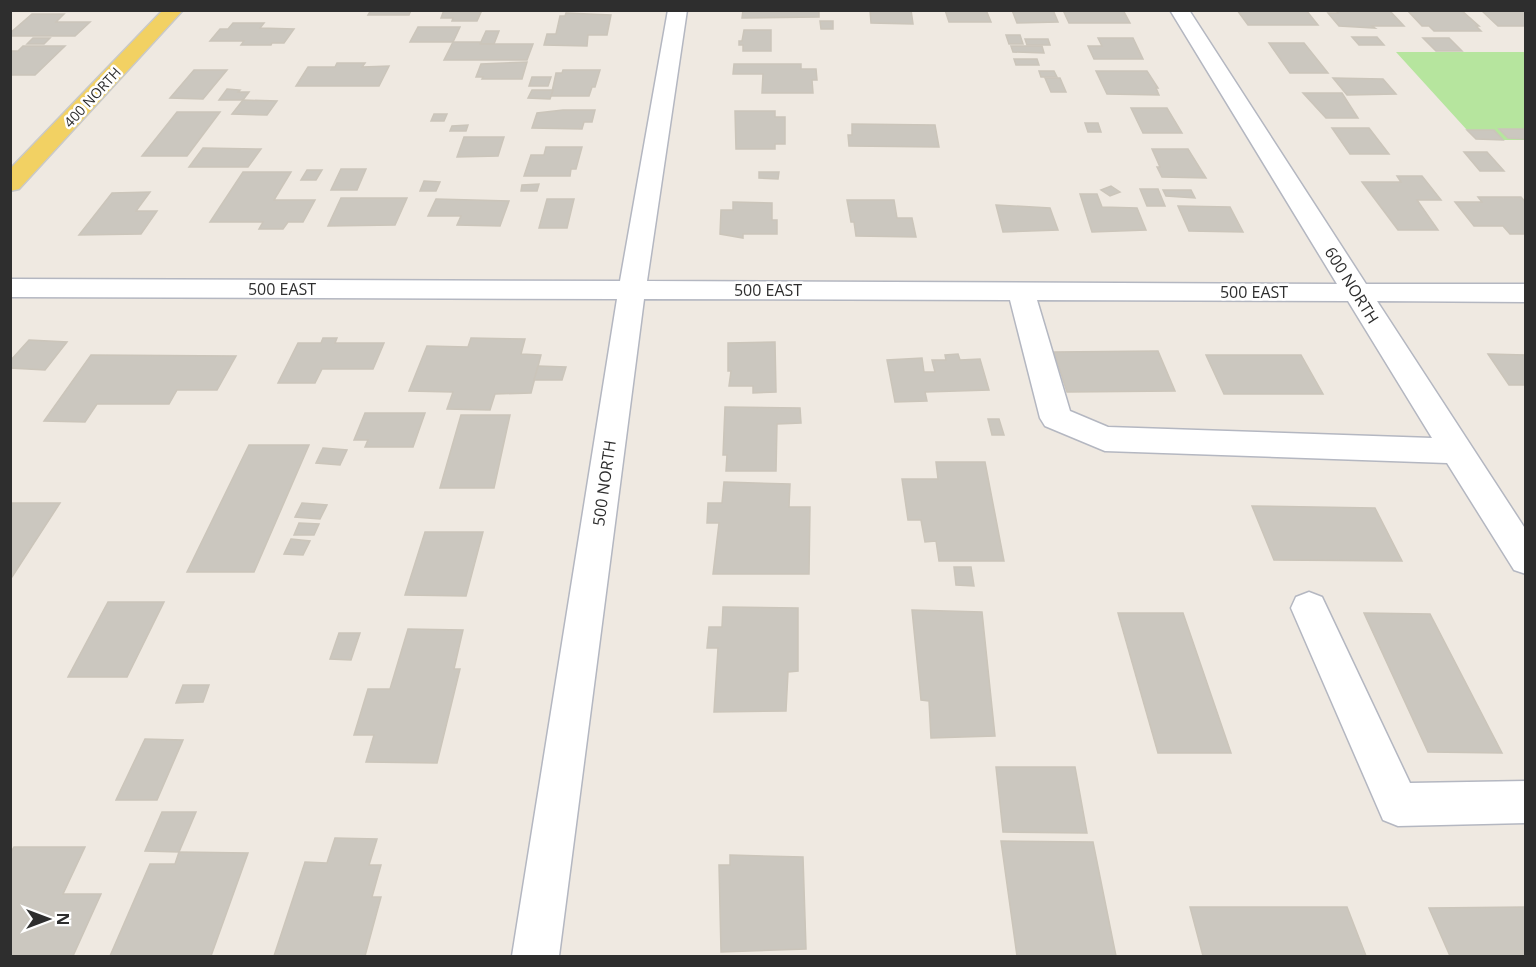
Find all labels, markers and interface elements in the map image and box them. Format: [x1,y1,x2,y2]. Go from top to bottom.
street label: 400 NORTH [59,63,125,131]
street label: 600 NORTH [1320,242,1384,328]
street label: 500 EAST [248,278,316,300]
street label: 500 EAST [734,279,802,301]
street label: 500 EAST [1220,281,1288,303]
street label: 500 NORTH [587,439,621,527]
north arrow [18,889,78,949]
text: N [52,912,74,926]

